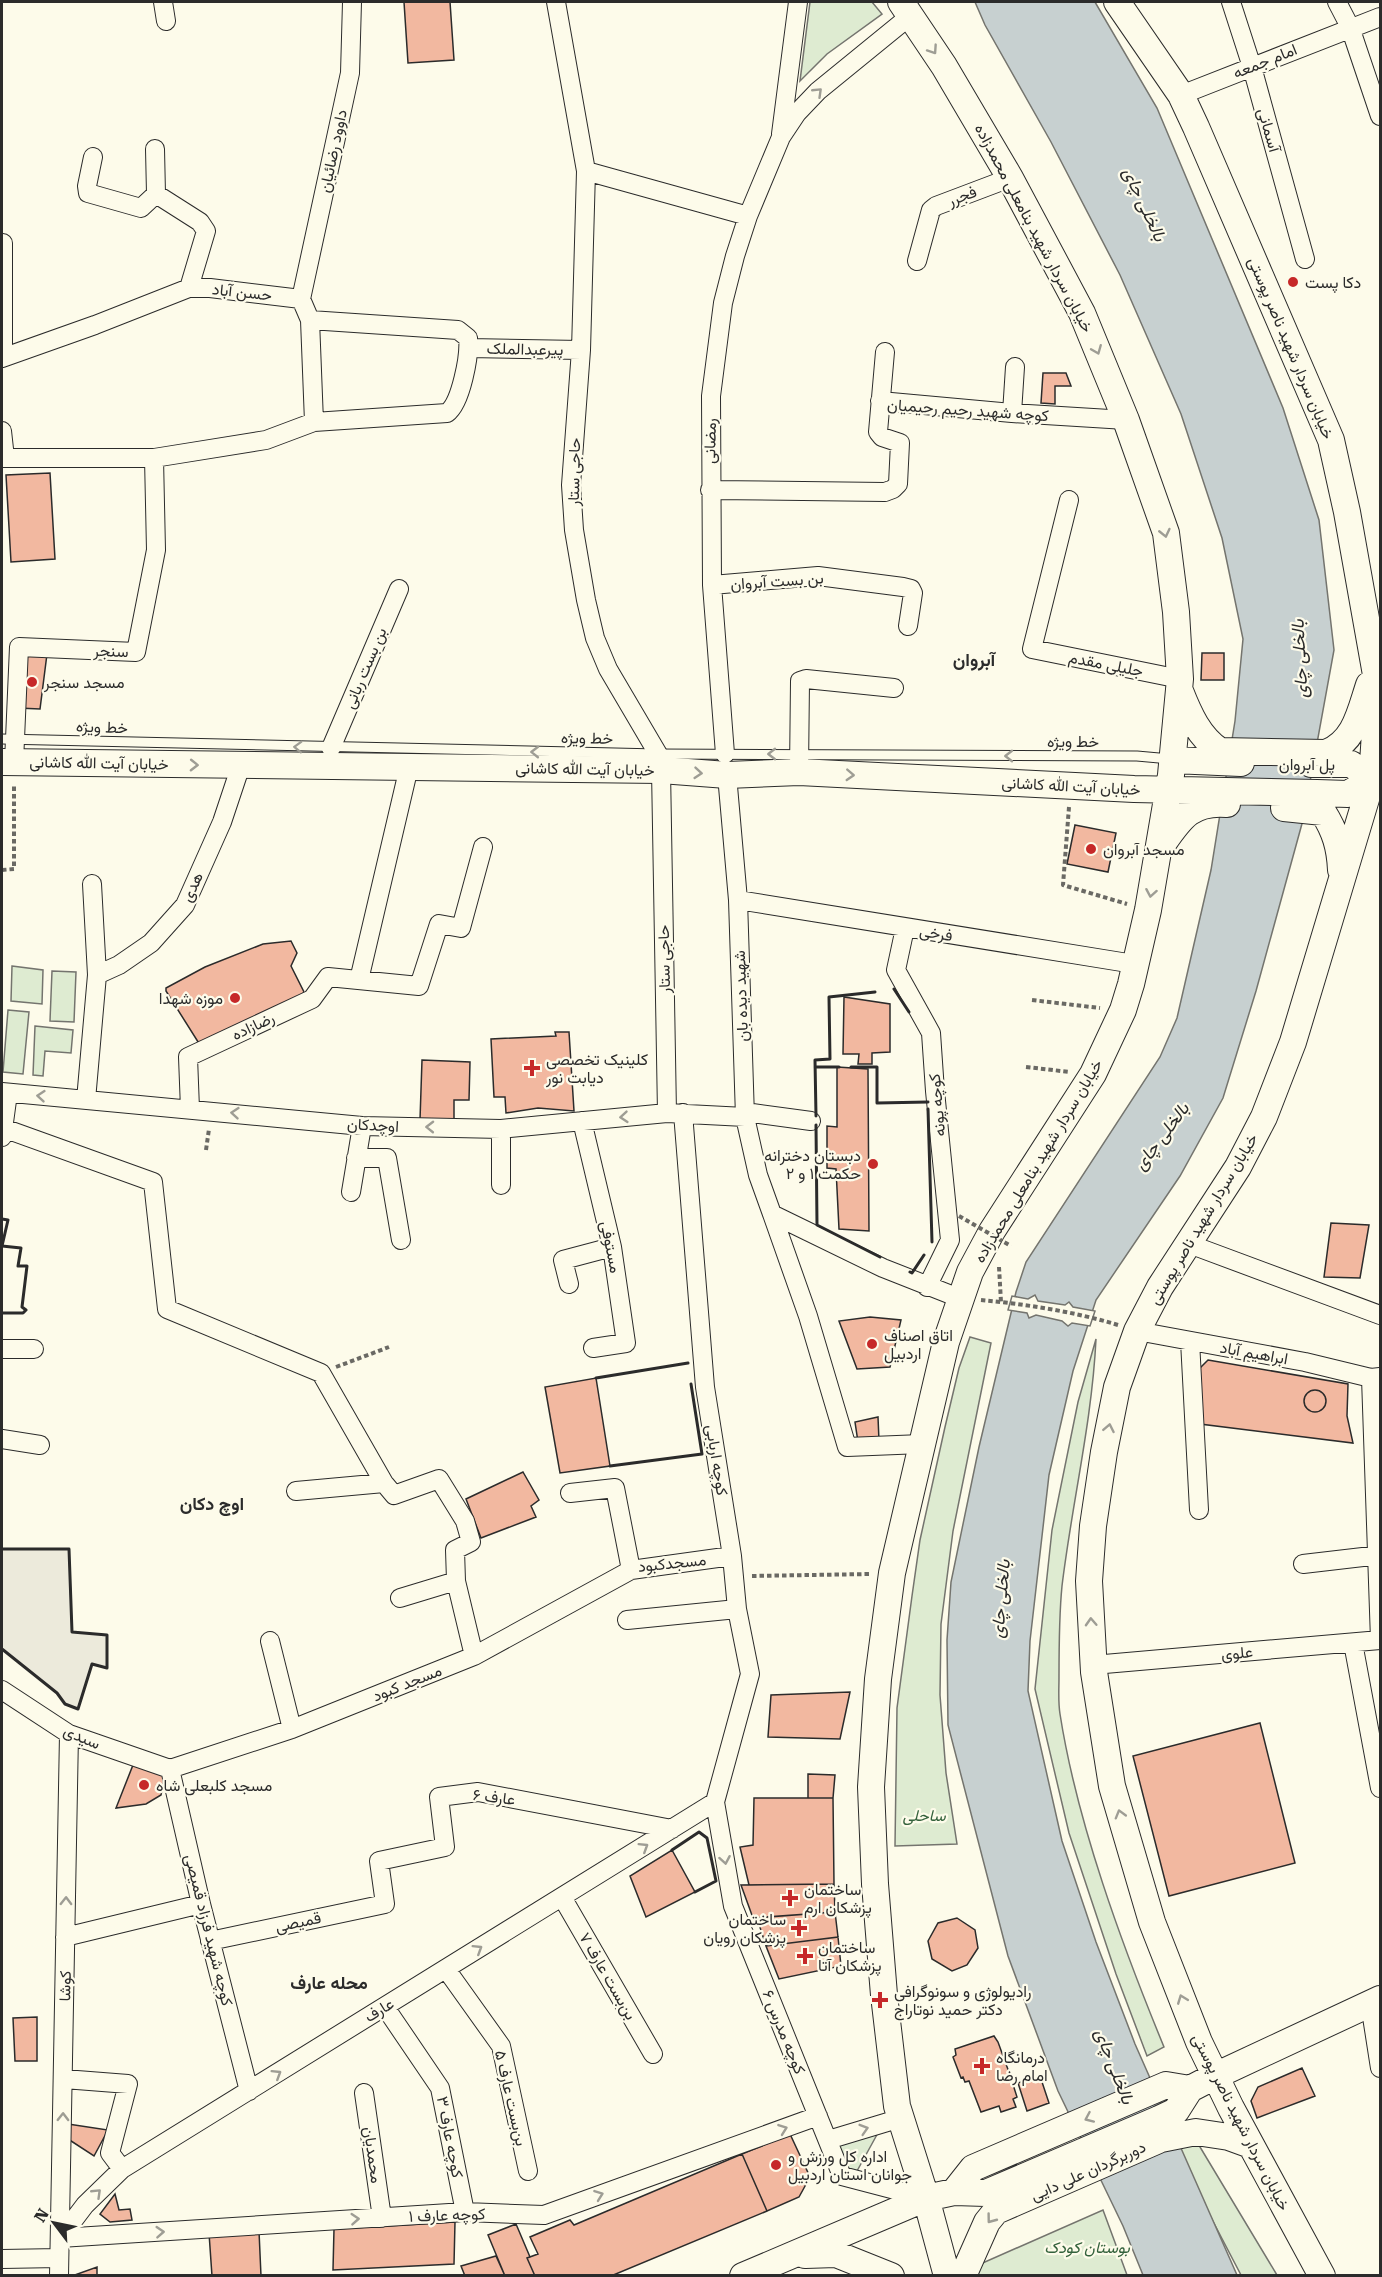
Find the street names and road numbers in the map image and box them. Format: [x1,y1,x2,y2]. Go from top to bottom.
street label: امام جمعه [1230,40,1300,83]
street label: آسمانی [1253,106,1285,156]
street label: داوود رضائیان [315,108,352,195]
street label: خیابان سردار شهید بنامعلی محمدزاده [970,120,1097,336]
street label: فجرر [944,182,980,211]
street label: خیابان سردار شهید ناصر پوستی [1242,254,1338,443]
street label: حسن آباد [211,279,273,306]
street label: پیرعبدالملک [486,339,564,361]
street label: کوچه شهید رحیم رحیمیان [886,395,1049,427]
street label: رمضانی [700,418,721,464]
street label: حاجی ستار [564,437,585,507]
street label: بن بست آبروان [730,568,824,595]
street label: بن بست ربانی [339,625,392,712]
street label: سنجر [92,641,129,662]
street label: جلیلی مقدم [1067,647,1145,682]
street label: خط ویژه [76,717,129,738]
street label: خط ویژه [561,728,613,749]
street label: خط ویژه [1047,732,1099,752]
street label: خیابان آیت الله کاشانی [29,752,169,775]
street label: پل آبروان [1279,755,1335,776]
street label: خیابان آیت الله کاشانی [515,758,655,781]
street label: خیابان آیت الله کاشانی [1001,773,1141,800]
street label: هدی [177,869,208,905]
street label: فرخی [918,921,954,946]
street label: حاجی ستار [654,924,675,994]
street label: شهید دیده بان [730,950,753,1042]
street label: رضازاده [229,1008,278,1045]
street label: خیابان سردار شهید بنامعلی محمدزاده [970,1056,1107,1267]
street label: کوچه پونه [925,1073,951,1137]
street label: اوچدکان [346,1114,399,1138]
street label: خیابان سردار شهید ناصر پوستی [1144,1130,1263,1309]
street label: مستوفی [596,1219,625,1275]
street label: ابراهیم آباد [1218,1338,1289,1369]
street label: کوچه اربابی [700,1423,732,1497]
street label: مسجدکبود [637,1550,707,1577]
street label: علوی [1220,1642,1254,1665]
street label: مسجد کبود [370,1661,445,1706]
street label: سیدی [60,1721,103,1754]
street label: عارف ۶ [472,1785,516,1810]
street label: کوچه شهید فرزاد قمیصی [179,1852,237,2008]
street label: قمیصی [273,1908,323,1937]
street label: بن‌بست عارف ۷ [574,1929,641,2024]
street label: کوشا [55,1970,76,2002]
street label: کوچه مدرس ۶ [757,1987,810,2078]
street label: عارف [361,1994,398,2027]
street label: خیابان سردار شهید ناصر پوستی [1186,2030,1294,2215]
street label: بن‌بست عارف ۵ [490,2048,531,2148]
street label: کوچه عارف ۳ [431,2095,467,2180]
street label: محمدیان [360,2125,386,2185]
street label: دوربرگردان علی دایی [1027,2137,1149,2206]
street label: کوچه عارف ۱ [408,2204,486,2228]

